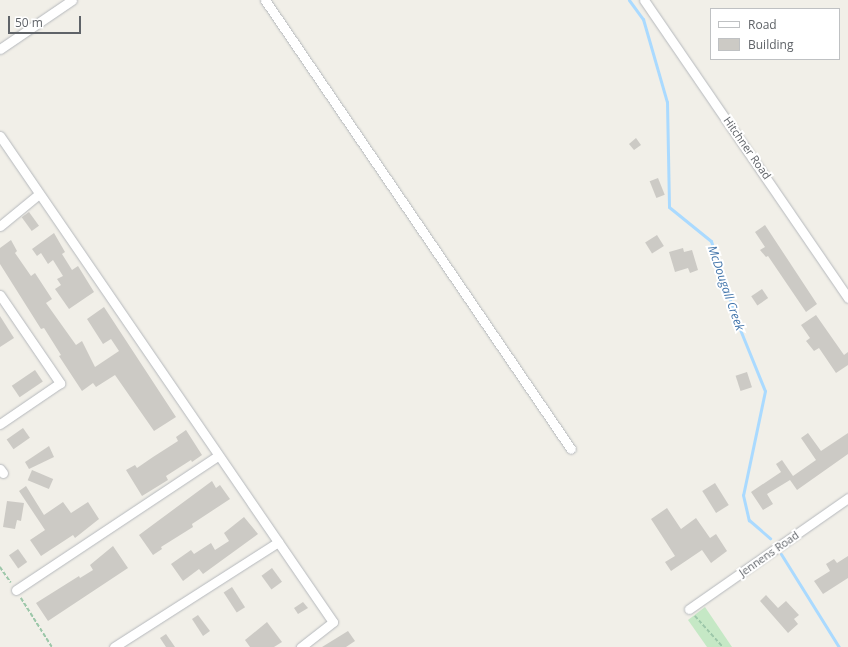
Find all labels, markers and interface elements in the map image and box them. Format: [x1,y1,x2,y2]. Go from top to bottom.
scale bar [10,8,83,34]
legend [710,8,840,60]
text: 50 m [15,14,43,31]
text: Road [748,16,777,33]
text: Building [748,36,793,53]
street label: Hitchner Road [721,114,773,182]
water label: McDougall Creek [705,244,747,332]
street label: Jennens Road [737,529,801,579]

